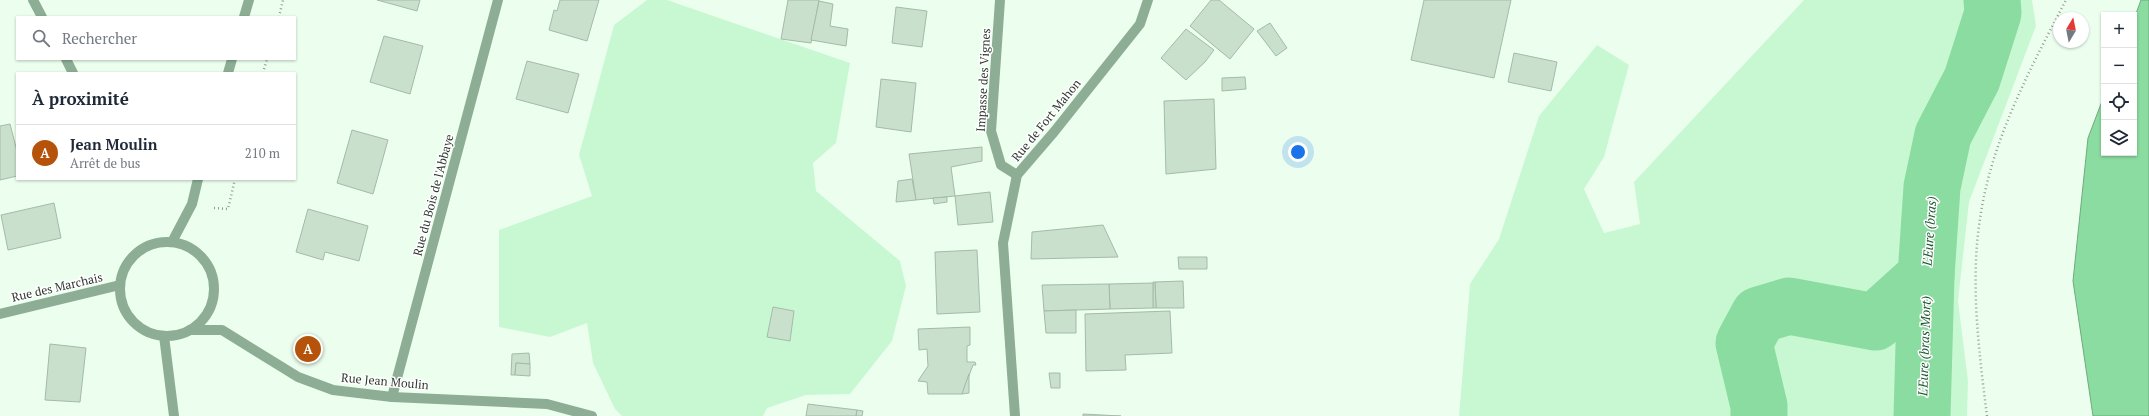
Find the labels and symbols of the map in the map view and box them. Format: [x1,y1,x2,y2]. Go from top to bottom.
north arrow [2053,12,2089,48]
street label: Impasse des Vignes [973,28,993,132]
street label: Rue de Fort Mahon [1008,76,1084,164]
street label: Rue du Bois de l'Abbaye [410,133,456,257]
your location [1288,142,1308,162]
water label: L'Eure (bras) [1918,195,1940,268]
street label: Rue des Marchais [10,269,104,305]
water label: L'Eure (bras Mort) [1913,296,1935,397]
pin: A [295,334,321,364]
street label: Rue Jean Moulin [341,370,429,392]

